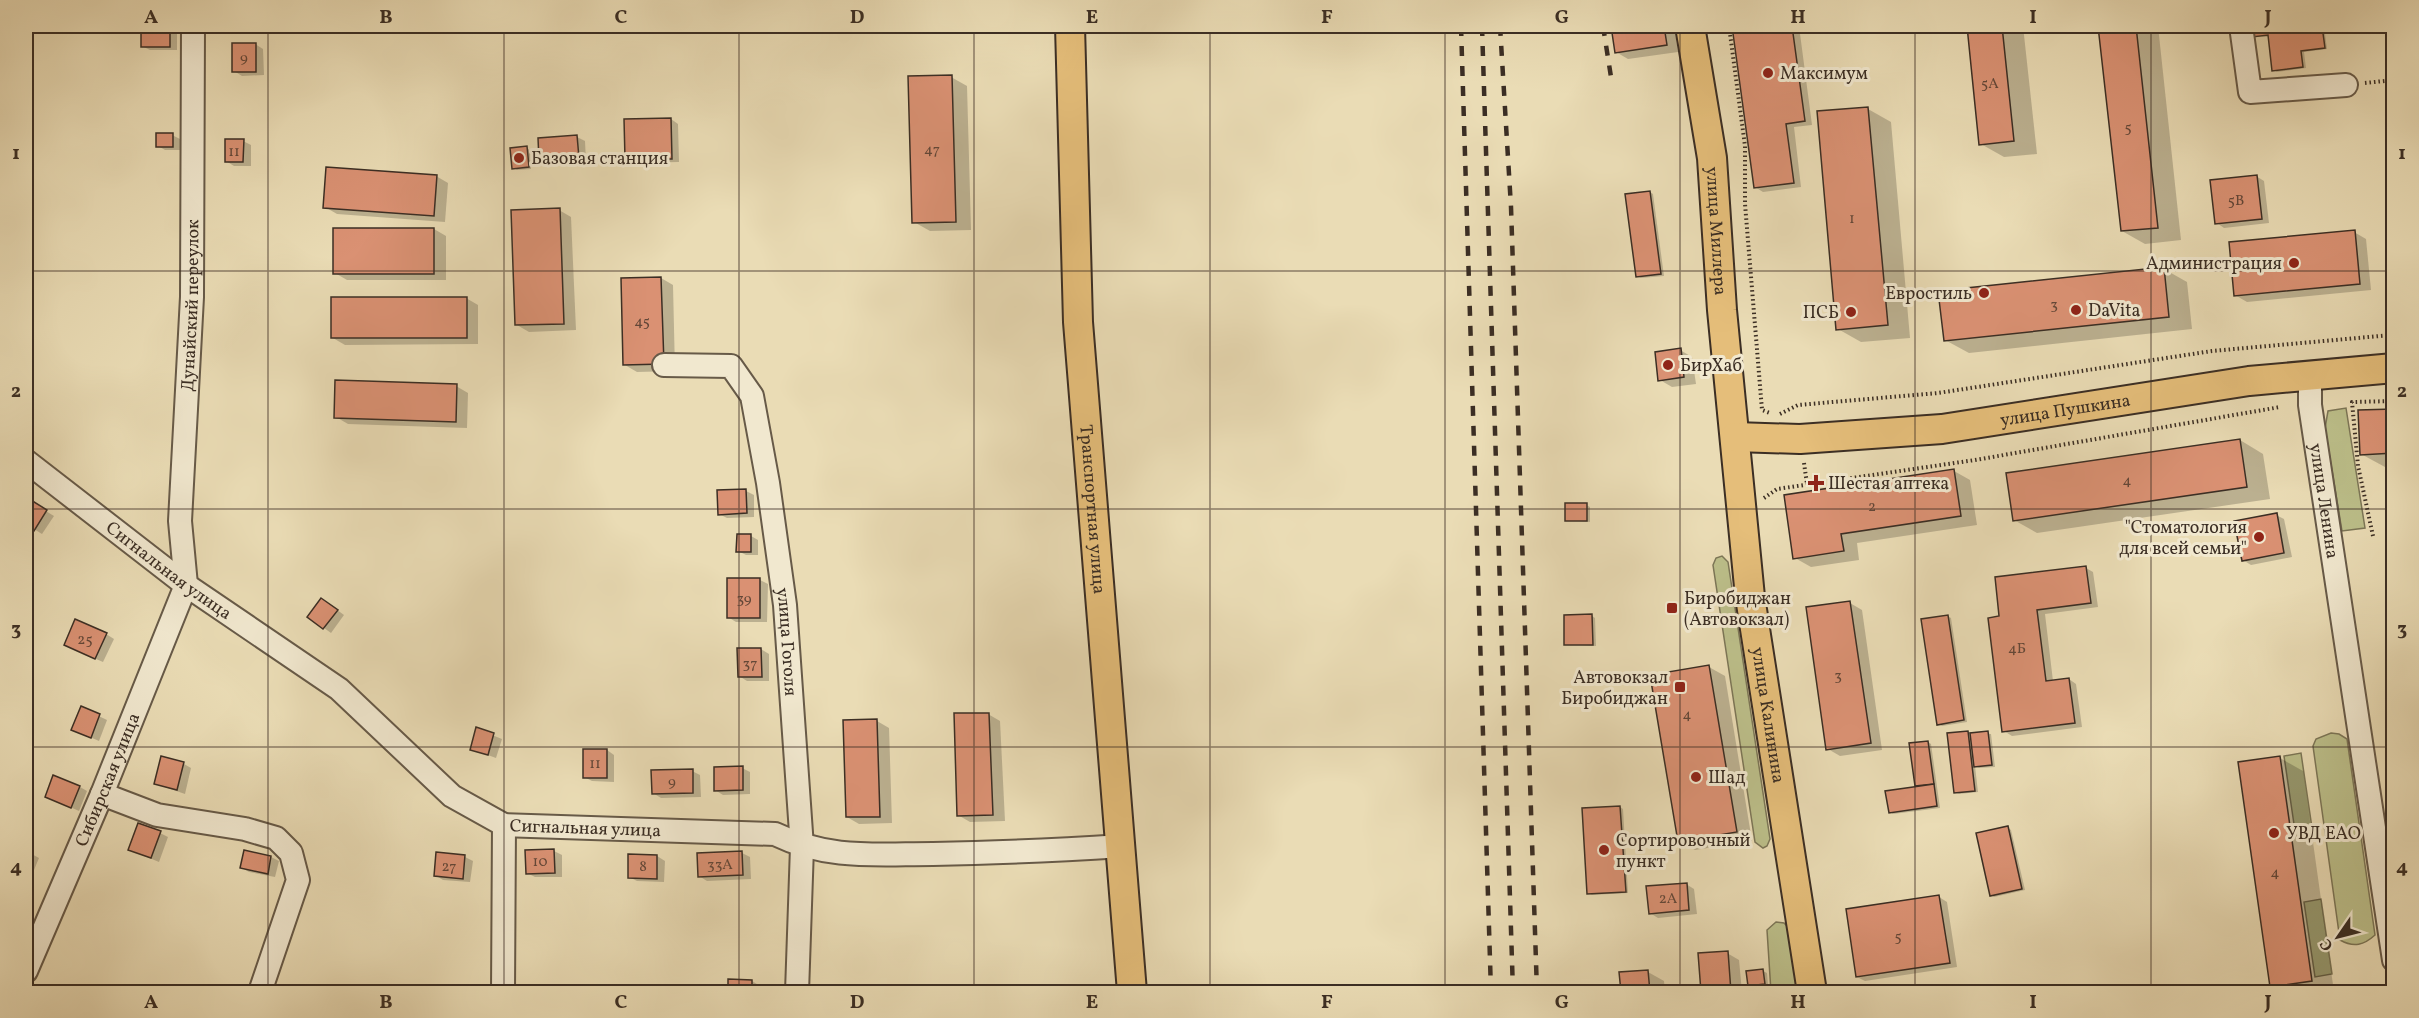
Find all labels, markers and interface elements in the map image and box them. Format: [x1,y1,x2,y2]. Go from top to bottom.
text: A [144,4,158,32]
text: B [379,4,393,32]
text: C [615,4,628,32]
text: D [850,4,864,32]
text: E [1086,4,1098,32]
text: F [1321,4,1333,32]
text: G [1555,4,1569,32]
text: H [1790,4,1806,32]
text: I [2029,4,2037,32]
text: J [2263,4,2272,32]
house number: 9 [240,48,248,69]
place label: Максимум [1780,62,1868,87]
marker: Максимум [1761,66,1775,80]
house number: 5А [1981,74,1999,95]
house number: 5 [2124,118,2132,139]
text: 1 [12,140,20,168]
house number: 47 [924,140,940,161]
text: 1 [2398,140,2406,168]
house number: 11 [228,142,240,163]
place label: Базовая станция [531,147,668,172]
marker: Базовая станция [512,151,526,165]
street label: улица Миллера [1699,166,1732,296]
house number: 5В [2228,191,2244,212]
house number: 1 [1849,209,1855,230]
street label: Дунайский переулок [176,219,206,392]
place label: Администрация [2146,252,2282,277]
marker: Администрация [2287,256,2301,270]
place label: Евростиль [1885,282,1972,307]
marker: Евростиль [1977,286,1991,300]
house number: 3 [2050,295,2058,316]
place label: DaVita [2088,299,2140,324]
place label: ПСБ [1803,301,1839,326]
marker: DaVita [2069,303,2083,317]
marker: ПСБ [1844,305,1858,319]
house number: 45 [634,312,650,333]
place label: БирХаб [1680,354,1742,379]
marker: БирХаб [1661,358,1675,372]
text: 2 [11,378,21,406]
text: 2 [2397,378,2407,406]
street label: улица Пушкина [1998,389,2132,434]
street label: Транспортная улица [1072,424,1111,595]
street label: улица Ленина [2302,442,2344,561]
house number: 4 [2123,471,2132,492]
place label: Шестая аптека [1828,472,1949,497]
marker: Шестая аптека [1809,476,1823,490]
house number: 2 [1868,497,1876,518]
street label: Сигнальная улица [100,516,236,627]
place label: "Стоматология для всей семьи" [2119,516,2247,562]
marker: "Стоматология для всей семьи" [2252,530,2266,544]
street label: улица Гоголя [769,586,802,697]
place label: Биробиджан (Автовокзал) [1684,587,1791,633]
house number: 39 [736,589,752,610]
marker: Биробиджан (Автовокзал) [1665,601,1679,615]
text: 3 [11,616,21,644]
text: 3 [2397,616,2407,644]
house number: 25 [77,630,93,651]
house number: 4Б [2008,639,2026,660]
street label: улица Калинина [1744,645,1790,785]
house number: 37 [743,654,757,675]
place label: Автовокзал Биробиджан [1561,666,1668,712]
house number: 3 [1834,666,1842,687]
marker: Автовокзал Биробиджан [1673,680,1687,694]
house number: 4 [1683,705,1692,726]
street label: Сибирская улица [70,709,147,851]
house number: 11 [589,754,601,775]
place label: Шад [1708,766,1745,791]
marker: Шад [1689,770,1703,784]
house number: 9 [668,772,676,793]
street label: Сигнальная улица [509,814,662,844]
place label: УВД ЕАО [2286,822,2361,847]
marker: УВД ЕАО [2267,826,2281,840]
place label: Сортировочный пункт [1616,829,1750,875]
marker: Сортировочный пункт [1597,843,1611,857]
house number: 10 [533,852,547,873]
text: 4 [10,854,22,882]
text: 4 [2396,854,2408,882]
house number: 33А [707,855,733,876]
house number: 27 [442,857,456,878]
house number: 8 [639,857,647,878]
house number: 4 [2271,863,2280,884]
house number: 2А [1659,889,1678,910]
north arrow [2308,907,2368,967]
house number: 5 [1894,927,1902,948]
text: С [2315,934,2339,955]
text: A [144,989,158,1017]
text: B [379,989,393,1017]
text: C [615,989,628,1017]
text: D [850,989,864,1017]
text: E [1086,989,1098,1017]
text: F [1321,989,1333,1017]
text: G [1555,989,1569,1017]
text: H [1790,989,1806,1017]
text: I [2029,989,2037,1017]
text: J [2263,989,2272,1017]

